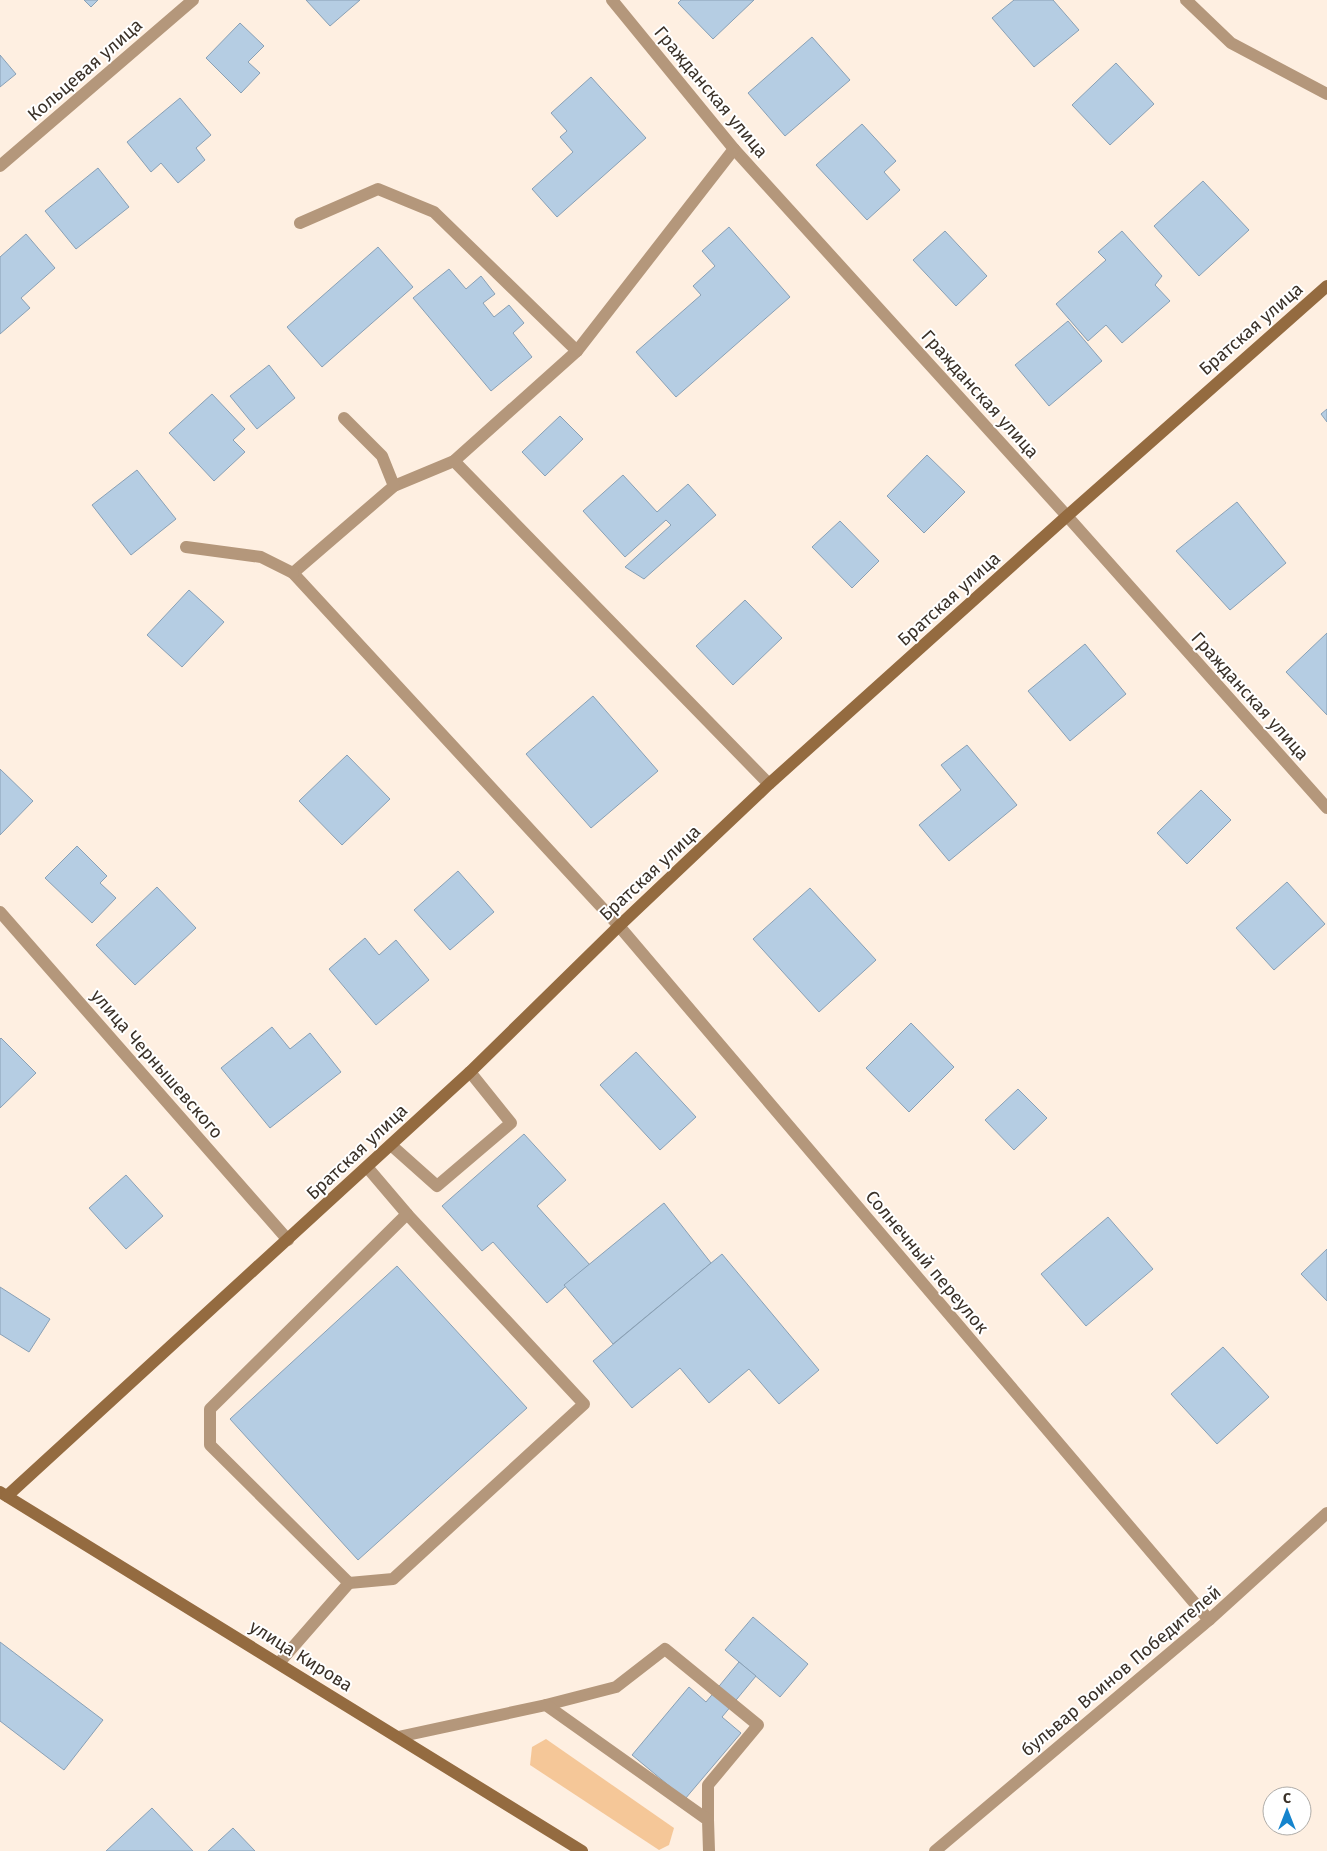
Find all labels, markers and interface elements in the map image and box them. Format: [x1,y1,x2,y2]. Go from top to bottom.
street label: Кольцевая улица [23,14,147,126]
street label: Гражданская улица [649,22,773,162]
street label: Братская улица [1195,278,1307,380]
street label: Гражданская улица [917,325,1043,463]
street label: Братская улица [893,547,1005,651]
street label: Гражданская улица [1187,627,1313,765]
street label: Братская улица [595,821,705,925]
street label: улица Чернышевского [86,985,228,1143]
street label: Братская улица [302,1100,412,1204]
street label: Солнечный переулок [861,1186,994,1339]
street label: бульвар Воинов Победителей [1017,1581,1225,1761]
street label: улица Кирова [245,1616,357,1696]
north arrow [1262,1786,1312,1836]
text: С [1283,1790,1291,1807]

